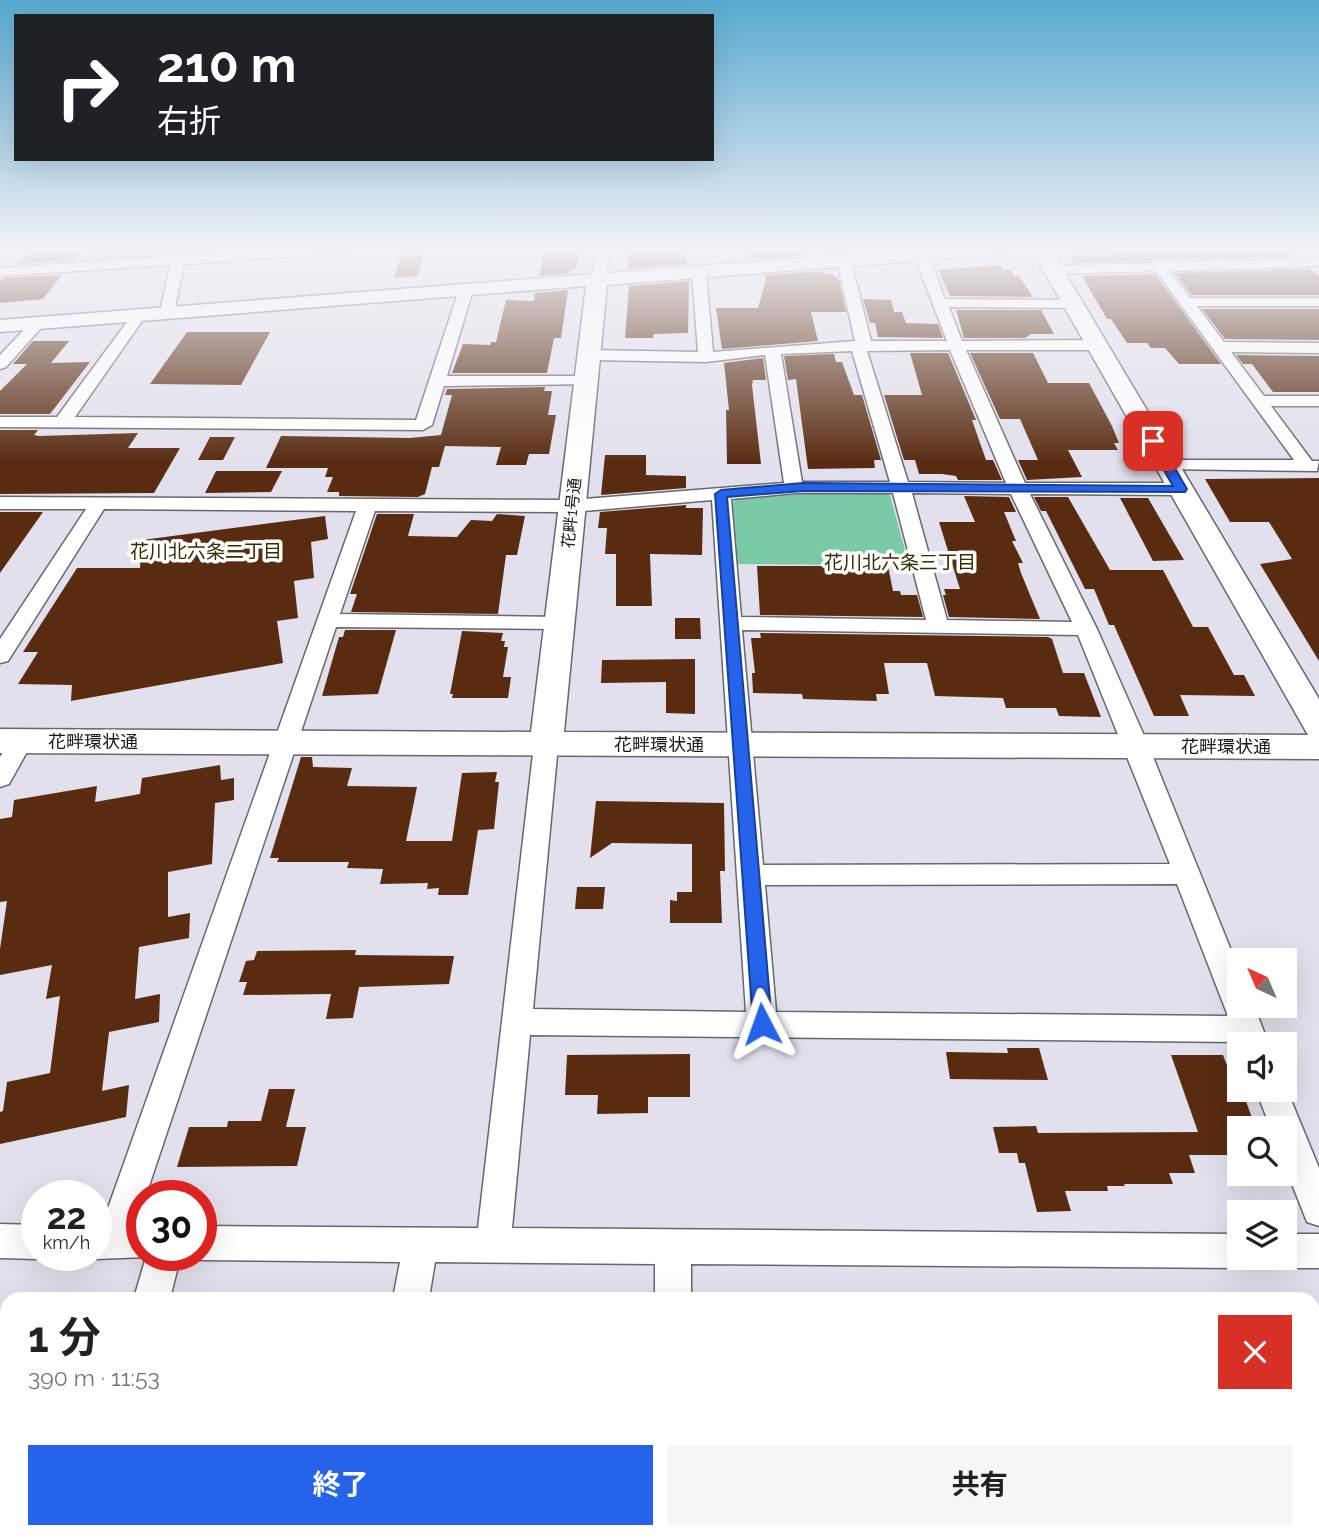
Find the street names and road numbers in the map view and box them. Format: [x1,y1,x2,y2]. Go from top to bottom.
street label: 花畔1号通 [558,477,585,549]
street label: 花畔環状通 [48,731,138,752]
street label: 花畔環状通 [614,734,704,755]
street label: 花畔環状通 [1181,736,1271,757]

